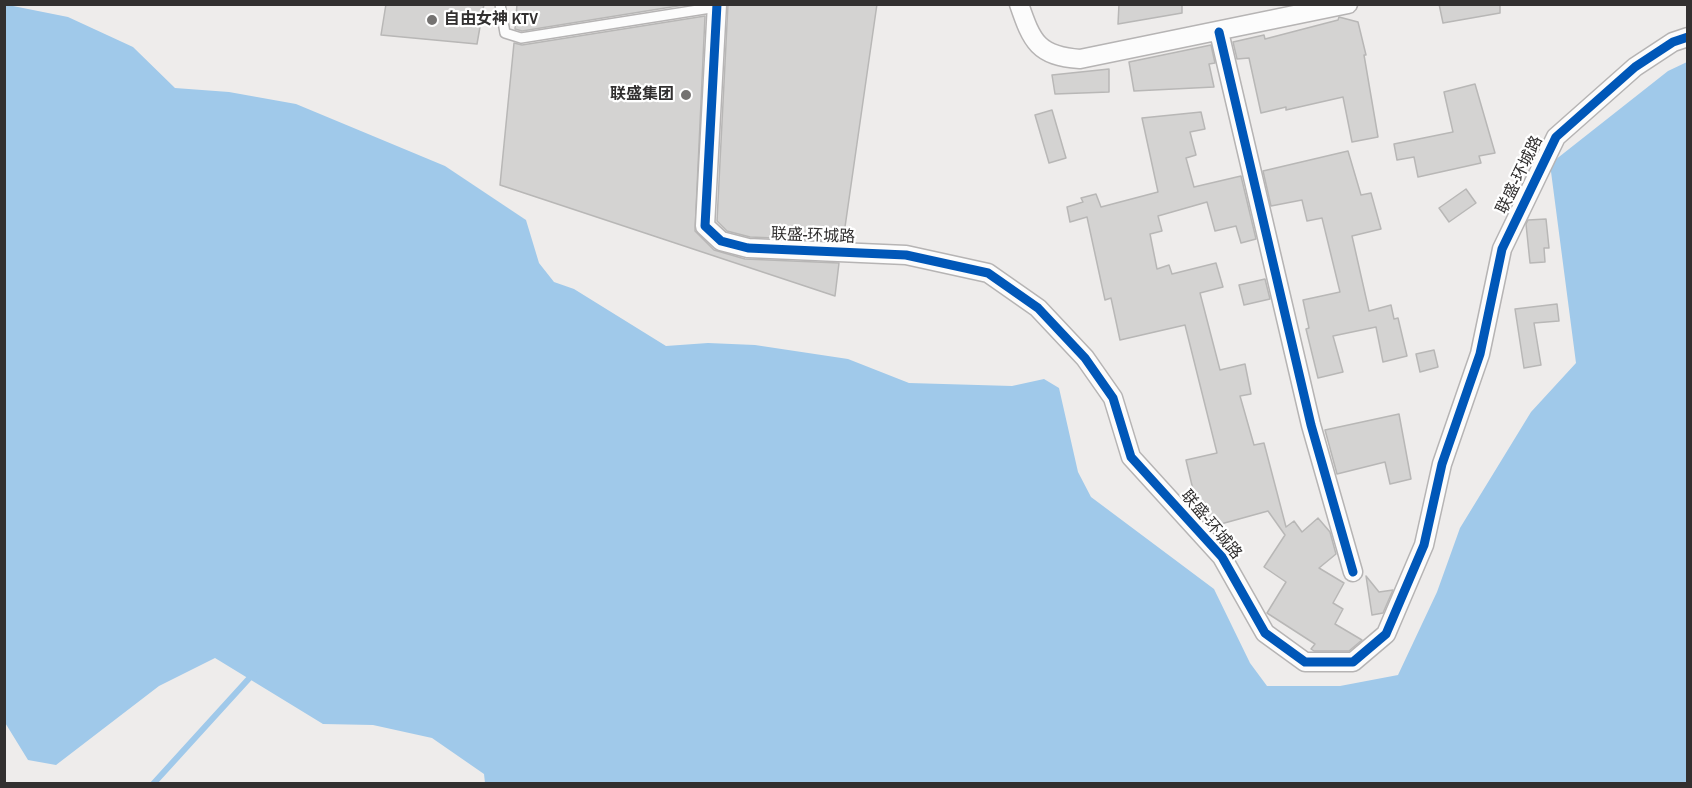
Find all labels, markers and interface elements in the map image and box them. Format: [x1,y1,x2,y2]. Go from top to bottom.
place label: 自由女神 KTV [444,10,538,30]
marker: 自由女神 KTV [425,13,439,27]
place label: 联盛集团 [610,85,674,105]
marker: 联盛集团 [679,88,693,102]
street label: 联盛-环城路 [1493,133,1547,217]
street label: 联盛-环城路 [771,225,855,247]
street label: 联盛-环城路 [1177,487,1245,563]

